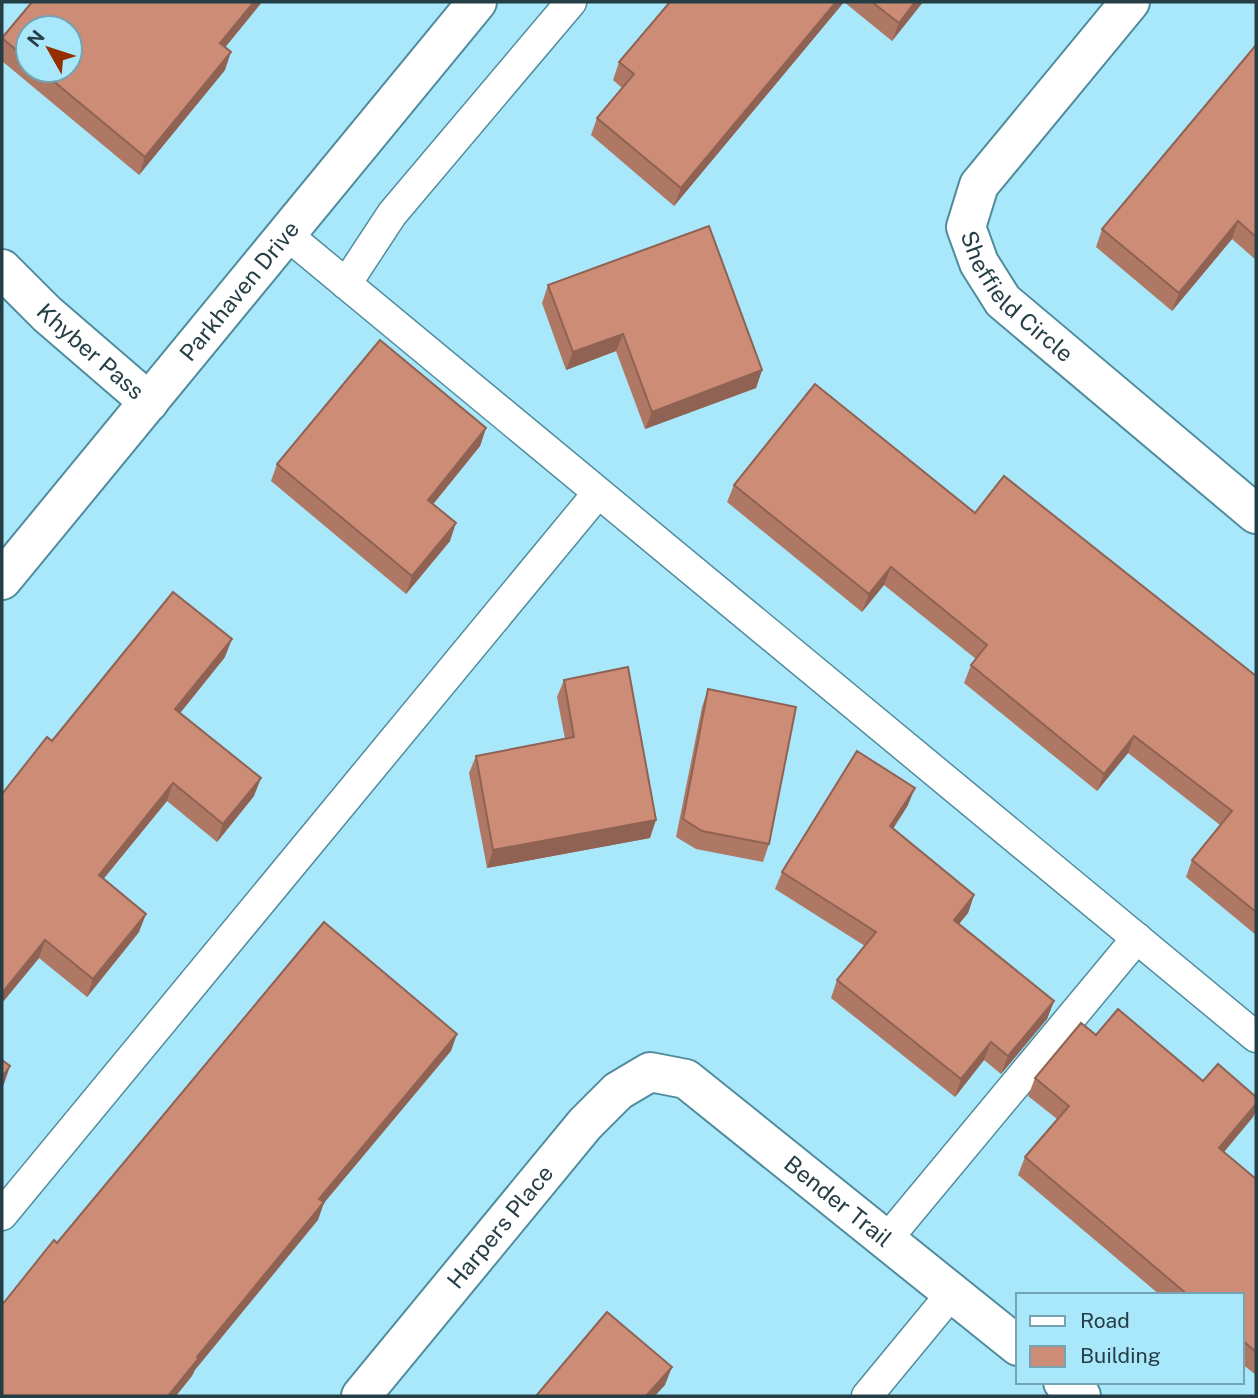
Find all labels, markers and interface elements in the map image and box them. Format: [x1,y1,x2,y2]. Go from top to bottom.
north arrow [14,14,84,84]
text: N [23,26,49,51]
street label: Parkhaven Drive [174,215,304,366]
street label: Sheffield Circle [955,227,1079,367]
street label: Khyber Pass [32,298,150,405]
street label: Bender Trail [779,1150,898,1252]
street label: Harpers Place [441,1159,559,1294]
legend [1016,1293,1244,1384]
text: Road [1080,1308,1130,1333]
text: Building [1080,1343,1161,1368]

